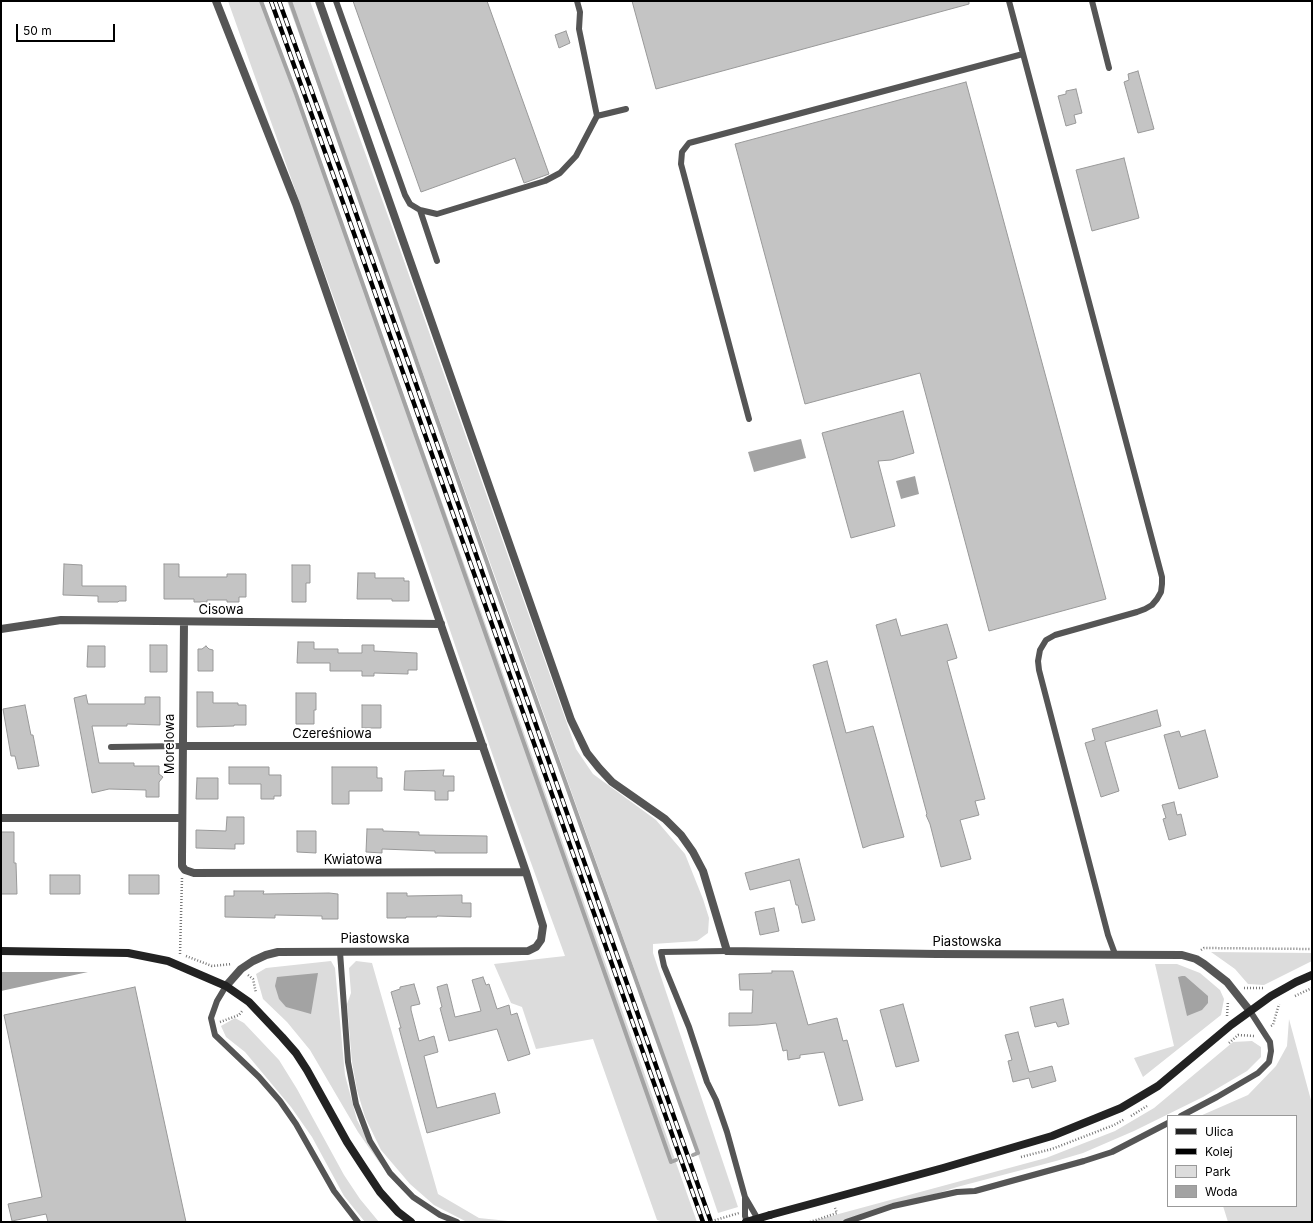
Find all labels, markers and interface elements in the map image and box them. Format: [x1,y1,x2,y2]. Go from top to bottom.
scale bar [18,16,117,42]
text: 50 m [23,23,52,38]
street label: Cisowa [198,602,244,618]
street label: Morelowa [162,714,178,774]
street label: Czereśniowa [292,726,372,742]
street label: Kwiatowa [324,852,382,868]
street label: Piastowska [340,931,410,947]
street label: Piastowska [932,934,1002,950]
legend [1167,1115,1297,1207]
text: Ulica [1205,1124,1233,1139]
text: Kolej [1205,1144,1233,1159]
text: Park [1205,1164,1231,1179]
text: Woda [1205,1184,1238,1199]

